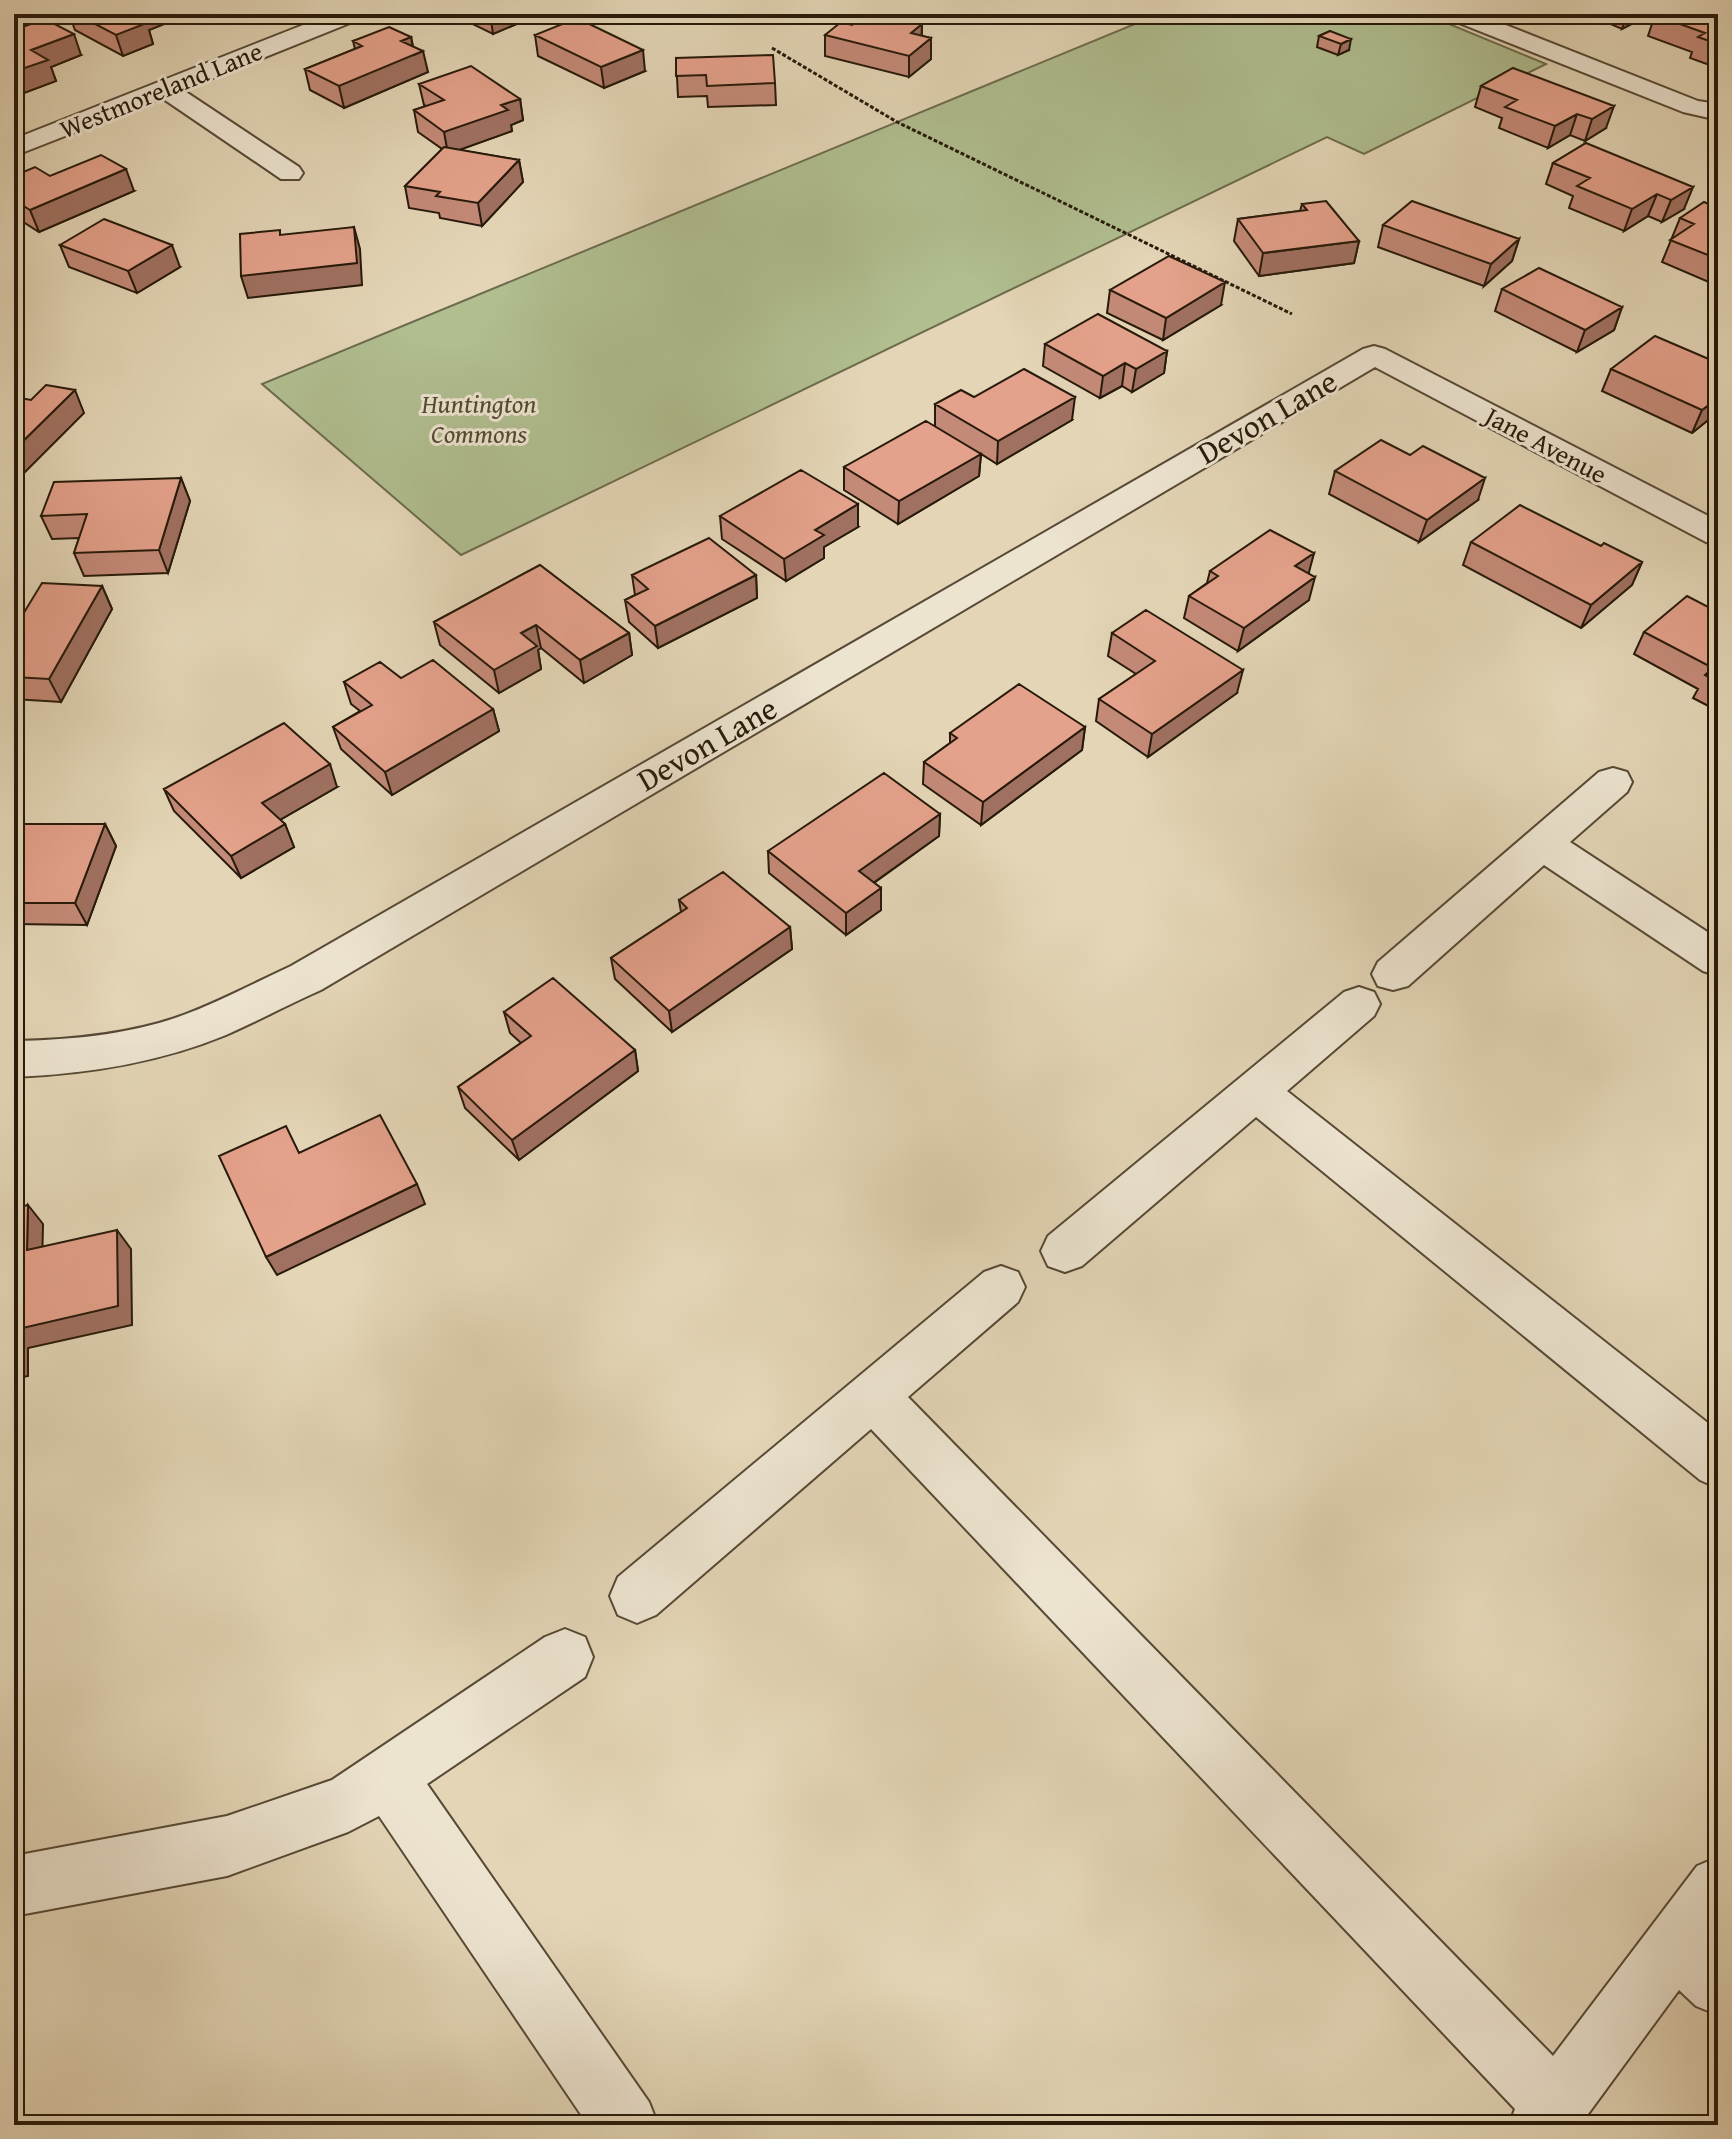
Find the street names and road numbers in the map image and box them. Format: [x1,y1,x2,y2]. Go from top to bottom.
street label: Westmoreland Lane [54,31,268,148]
street label: Devon Lane [1188,358,1346,476]
street label: Jane Avenue [1476,395,1614,493]
street label: Devon Lane [628,685,786,803]

